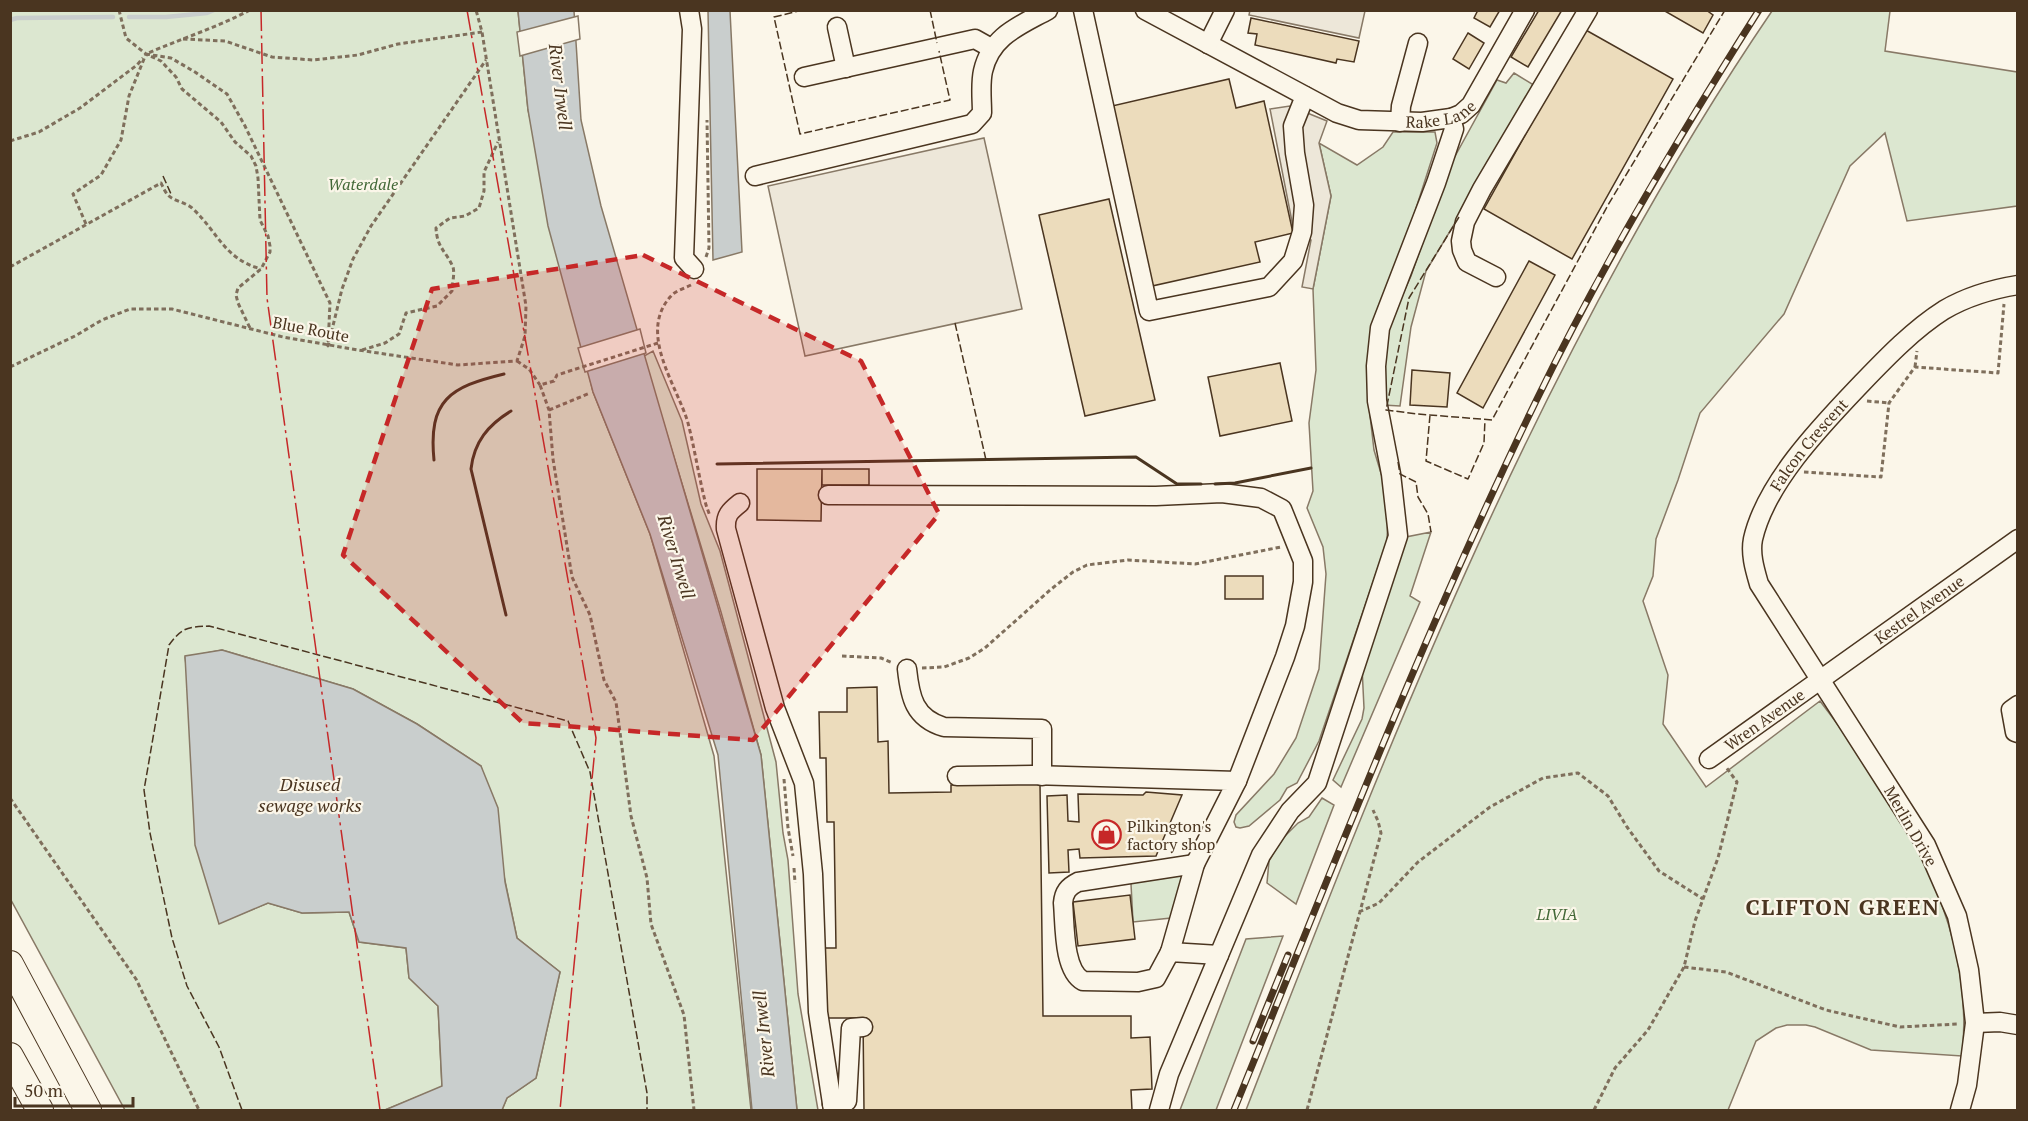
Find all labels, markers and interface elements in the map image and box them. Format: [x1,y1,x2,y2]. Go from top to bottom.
water label: River Irwell [544,41,578,132]
street label: Rake Lane [1405,95,1481,133]
park label: Waterdale [328,173,398,195]
street label: Blue Route [271,311,351,347]
street label: Falcon Crescent [1765,394,1853,495]
water label: River Irwell [652,511,701,602]
street label: Kestrel Avenue [1870,570,1969,649]
street label: Wren Avenue [1720,683,1809,756]
water label: Disused sewage works [258,772,362,817]
street label: Merlin Drive [1879,782,1943,870]
place label: Pilkington's factory shop [1127,815,1215,855]
shop icon: Pilkington's factory shop [1090,819,1122,851]
district label: CLIFTON GREEN [1745,892,1941,921]
park label: LIVIA [1535,903,1578,925]
water label: River Irwell [747,990,780,1080]
scale bar [15,1070,134,1108]
text: 50 m [24,1078,64,1102]

